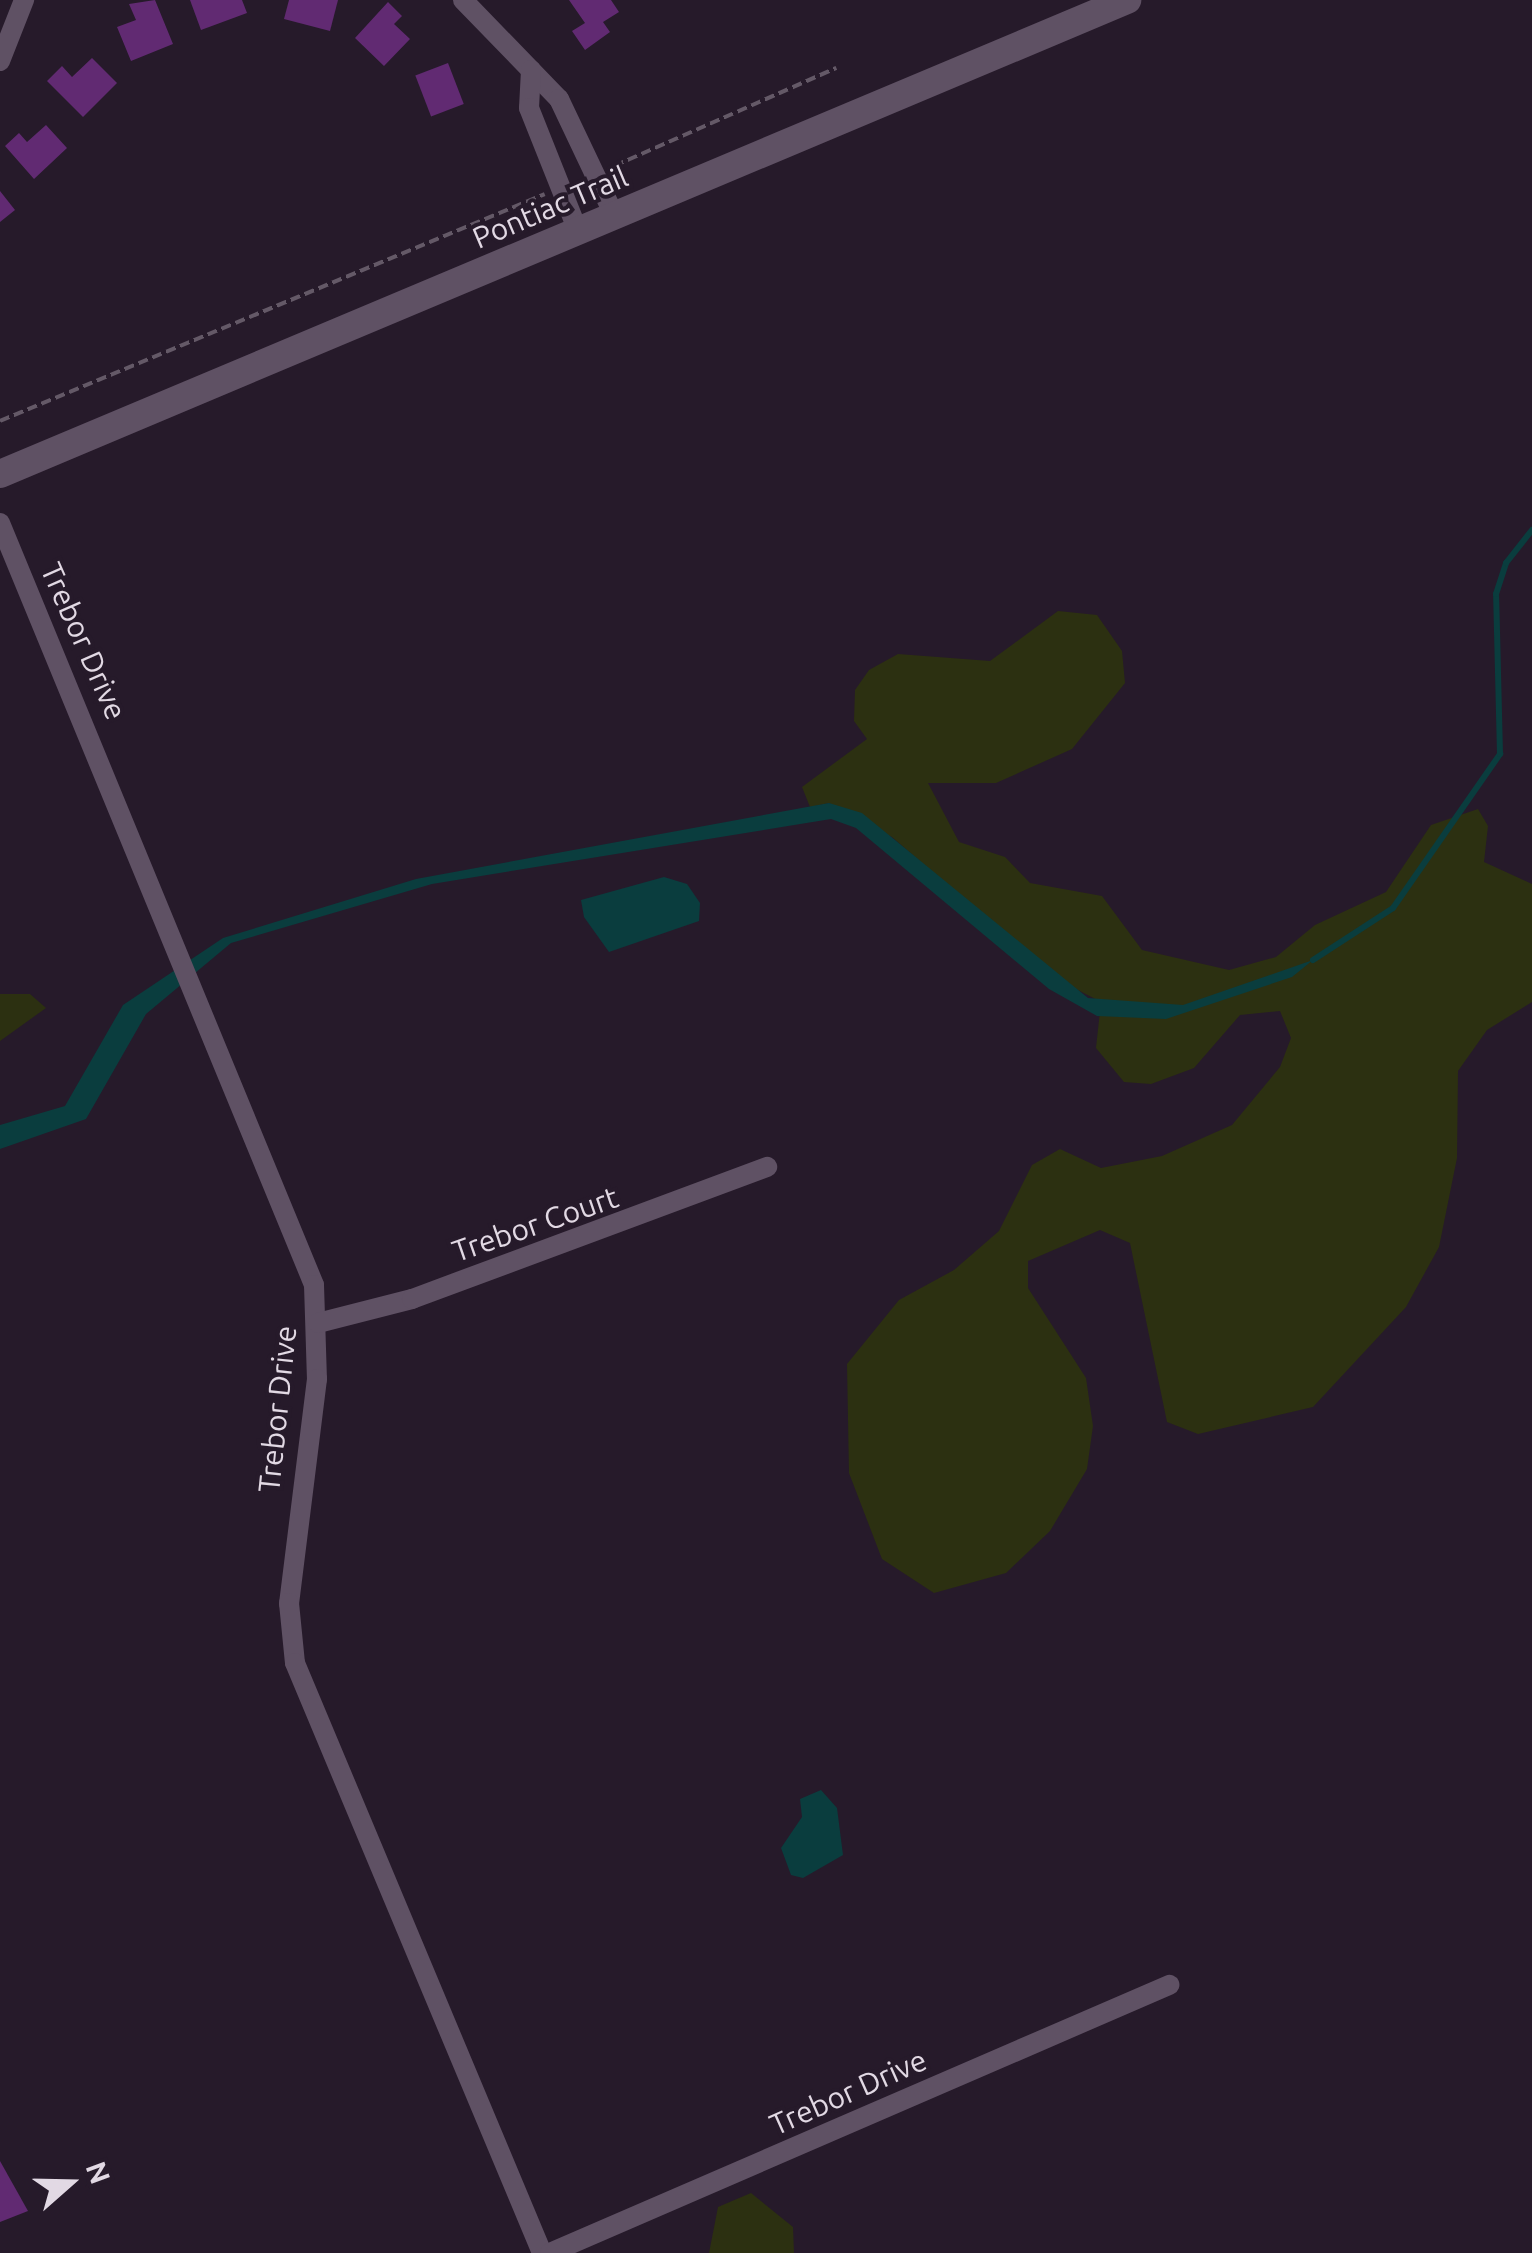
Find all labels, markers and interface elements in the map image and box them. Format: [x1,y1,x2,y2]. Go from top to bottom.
street label: Pontiac Trail [467,158,633,256]
street label: Trebor Drive [33,557,135,725]
street label: Trebor Court [447,1179,623,1269]
street label: Trebor Drive [250,1324,304,1494]
street label: Trebor Drive [764,2041,932,2143]
north arrow [20,2133,120,2233]
text: N [81,2157,117,2188]

